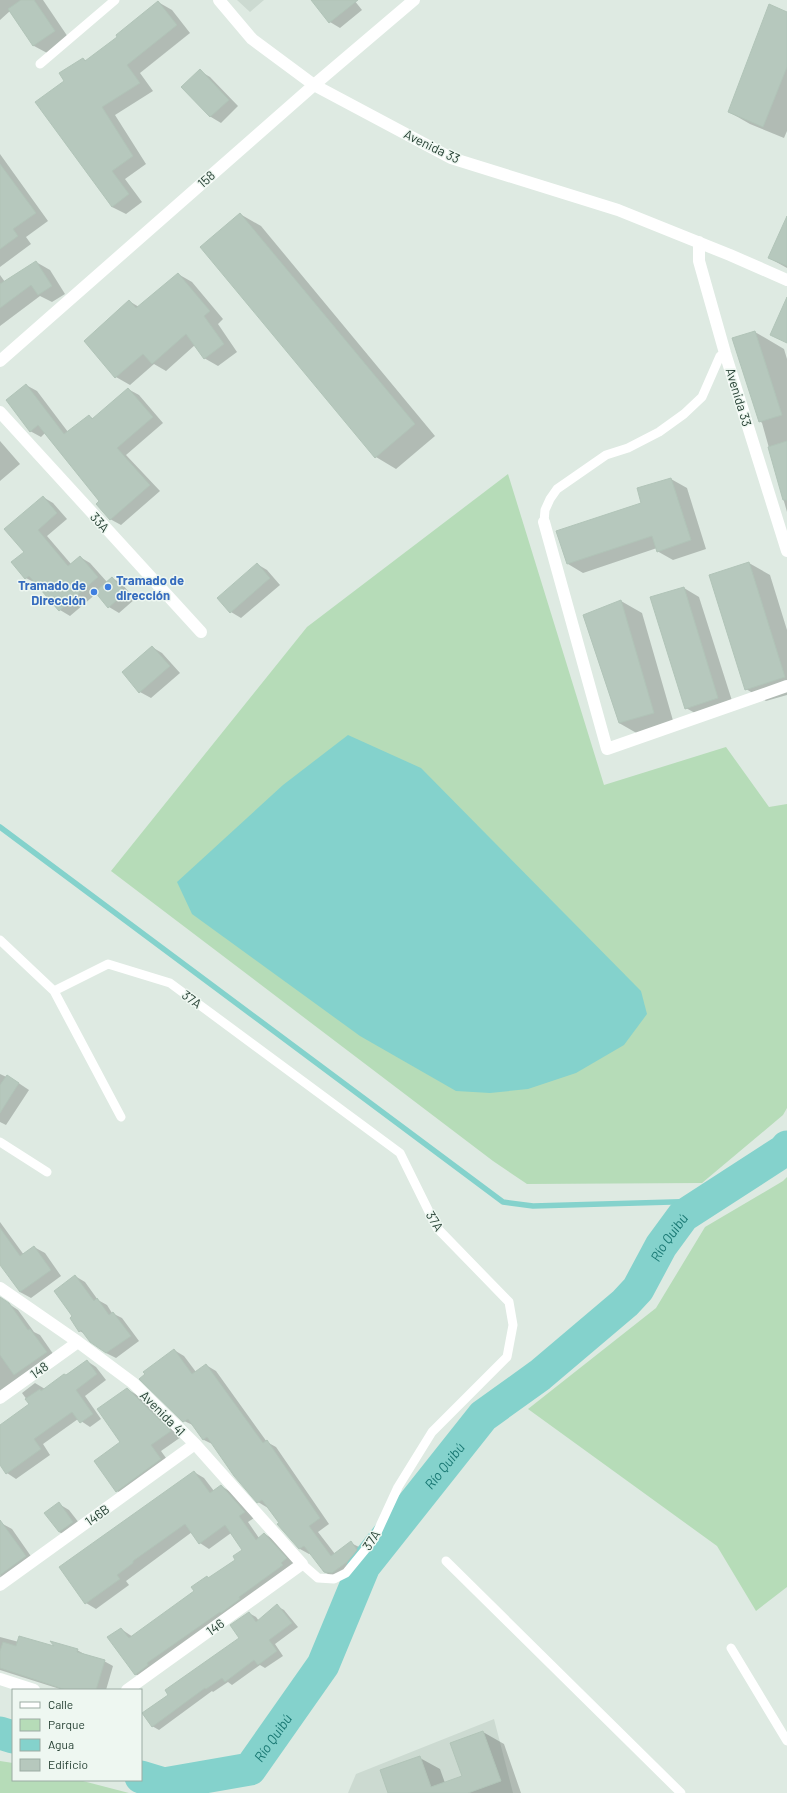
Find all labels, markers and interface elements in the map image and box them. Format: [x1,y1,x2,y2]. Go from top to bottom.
street label: Avenida 33 [401,126,463,166]
street label: 158 [194,167,218,191]
street label: Avenida 33 [723,366,755,428]
street label: 33A [87,509,113,535]
place label: Tramado de dirección [116,572,184,603]
place label: Tramado de Dirección [18,577,86,608]
marker: Tramado de dirección [103,582,113,592]
marker: Tramado de Dirección [89,587,99,597]
street label: 37A [179,986,205,1012]
street label: 37A [423,1208,447,1234]
water label: Río Quibú [646,1210,691,1264]
street label: 148 [27,1358,51,1382]
street label: Avenida 41 [137,1387,189,1439]
water label: Río Quibú [420,1439,467,1492]
street label: 146B [82,1501,112,1529]
street label: 37A [359,1527,383,1553]
street label: 146 [203,1615,227,1639]
legend [12,1689,142,1781]
text: Calle [48,1697,73,1711]
water label: Río Quibú [250,1710,295,1765]
text: Parque [48,1717,85,1731]
text: Agua [48,1737,74,1751]
text: Edificio [48,1757,88,1771]

